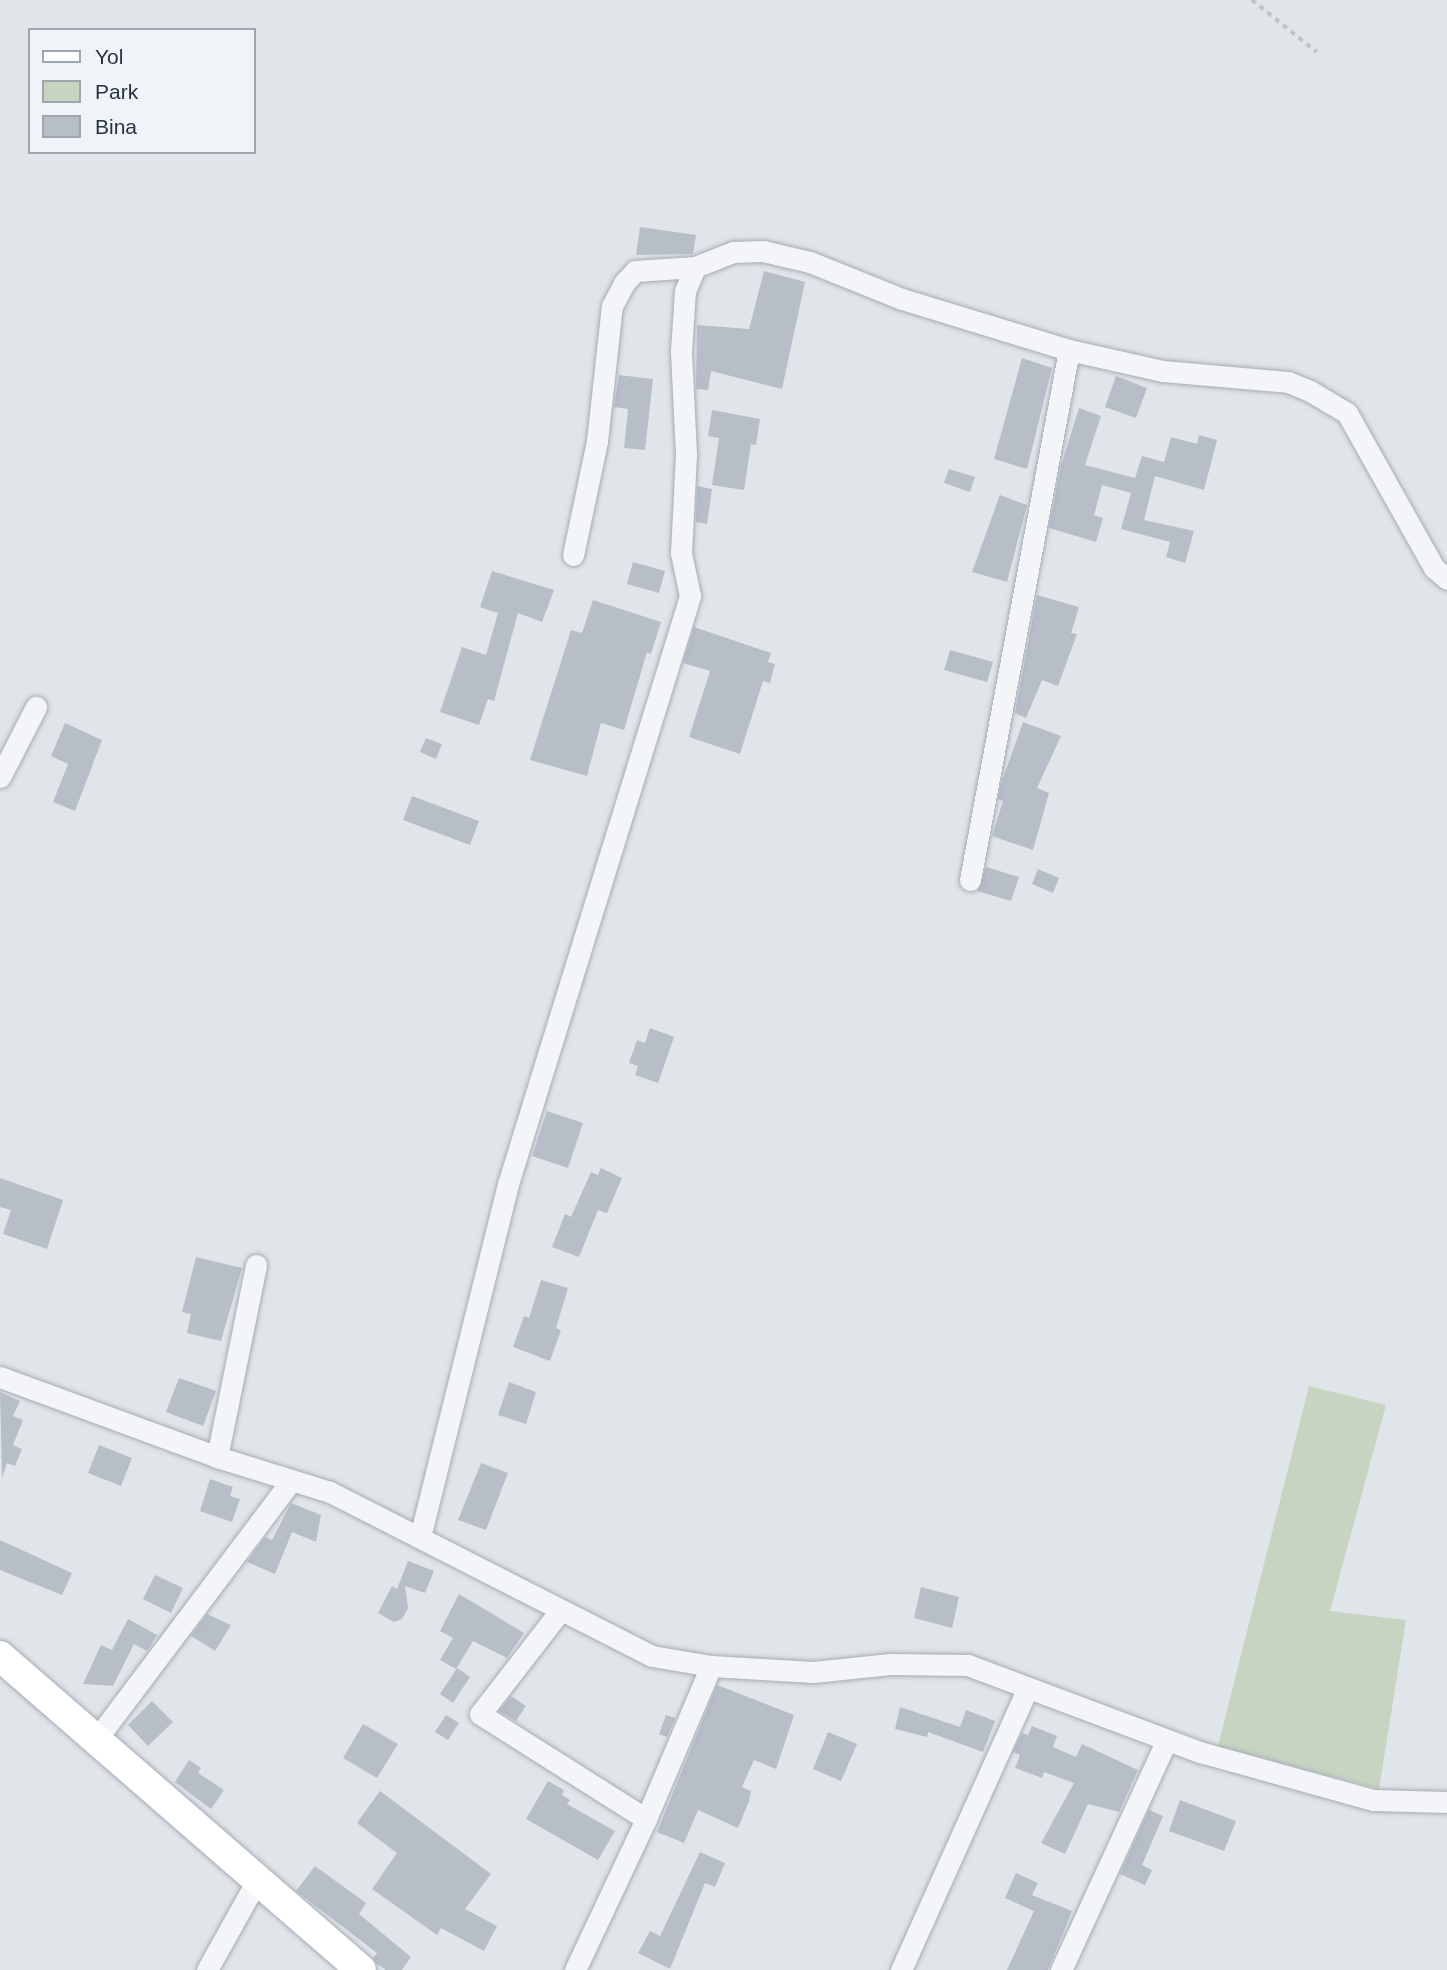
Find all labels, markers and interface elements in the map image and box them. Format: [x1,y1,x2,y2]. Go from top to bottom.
legend [28,28,256,154]
text: Yol [95,45,123,68]
text: Park [95,80,138,103]
text: Bina [95,115,137,138]

